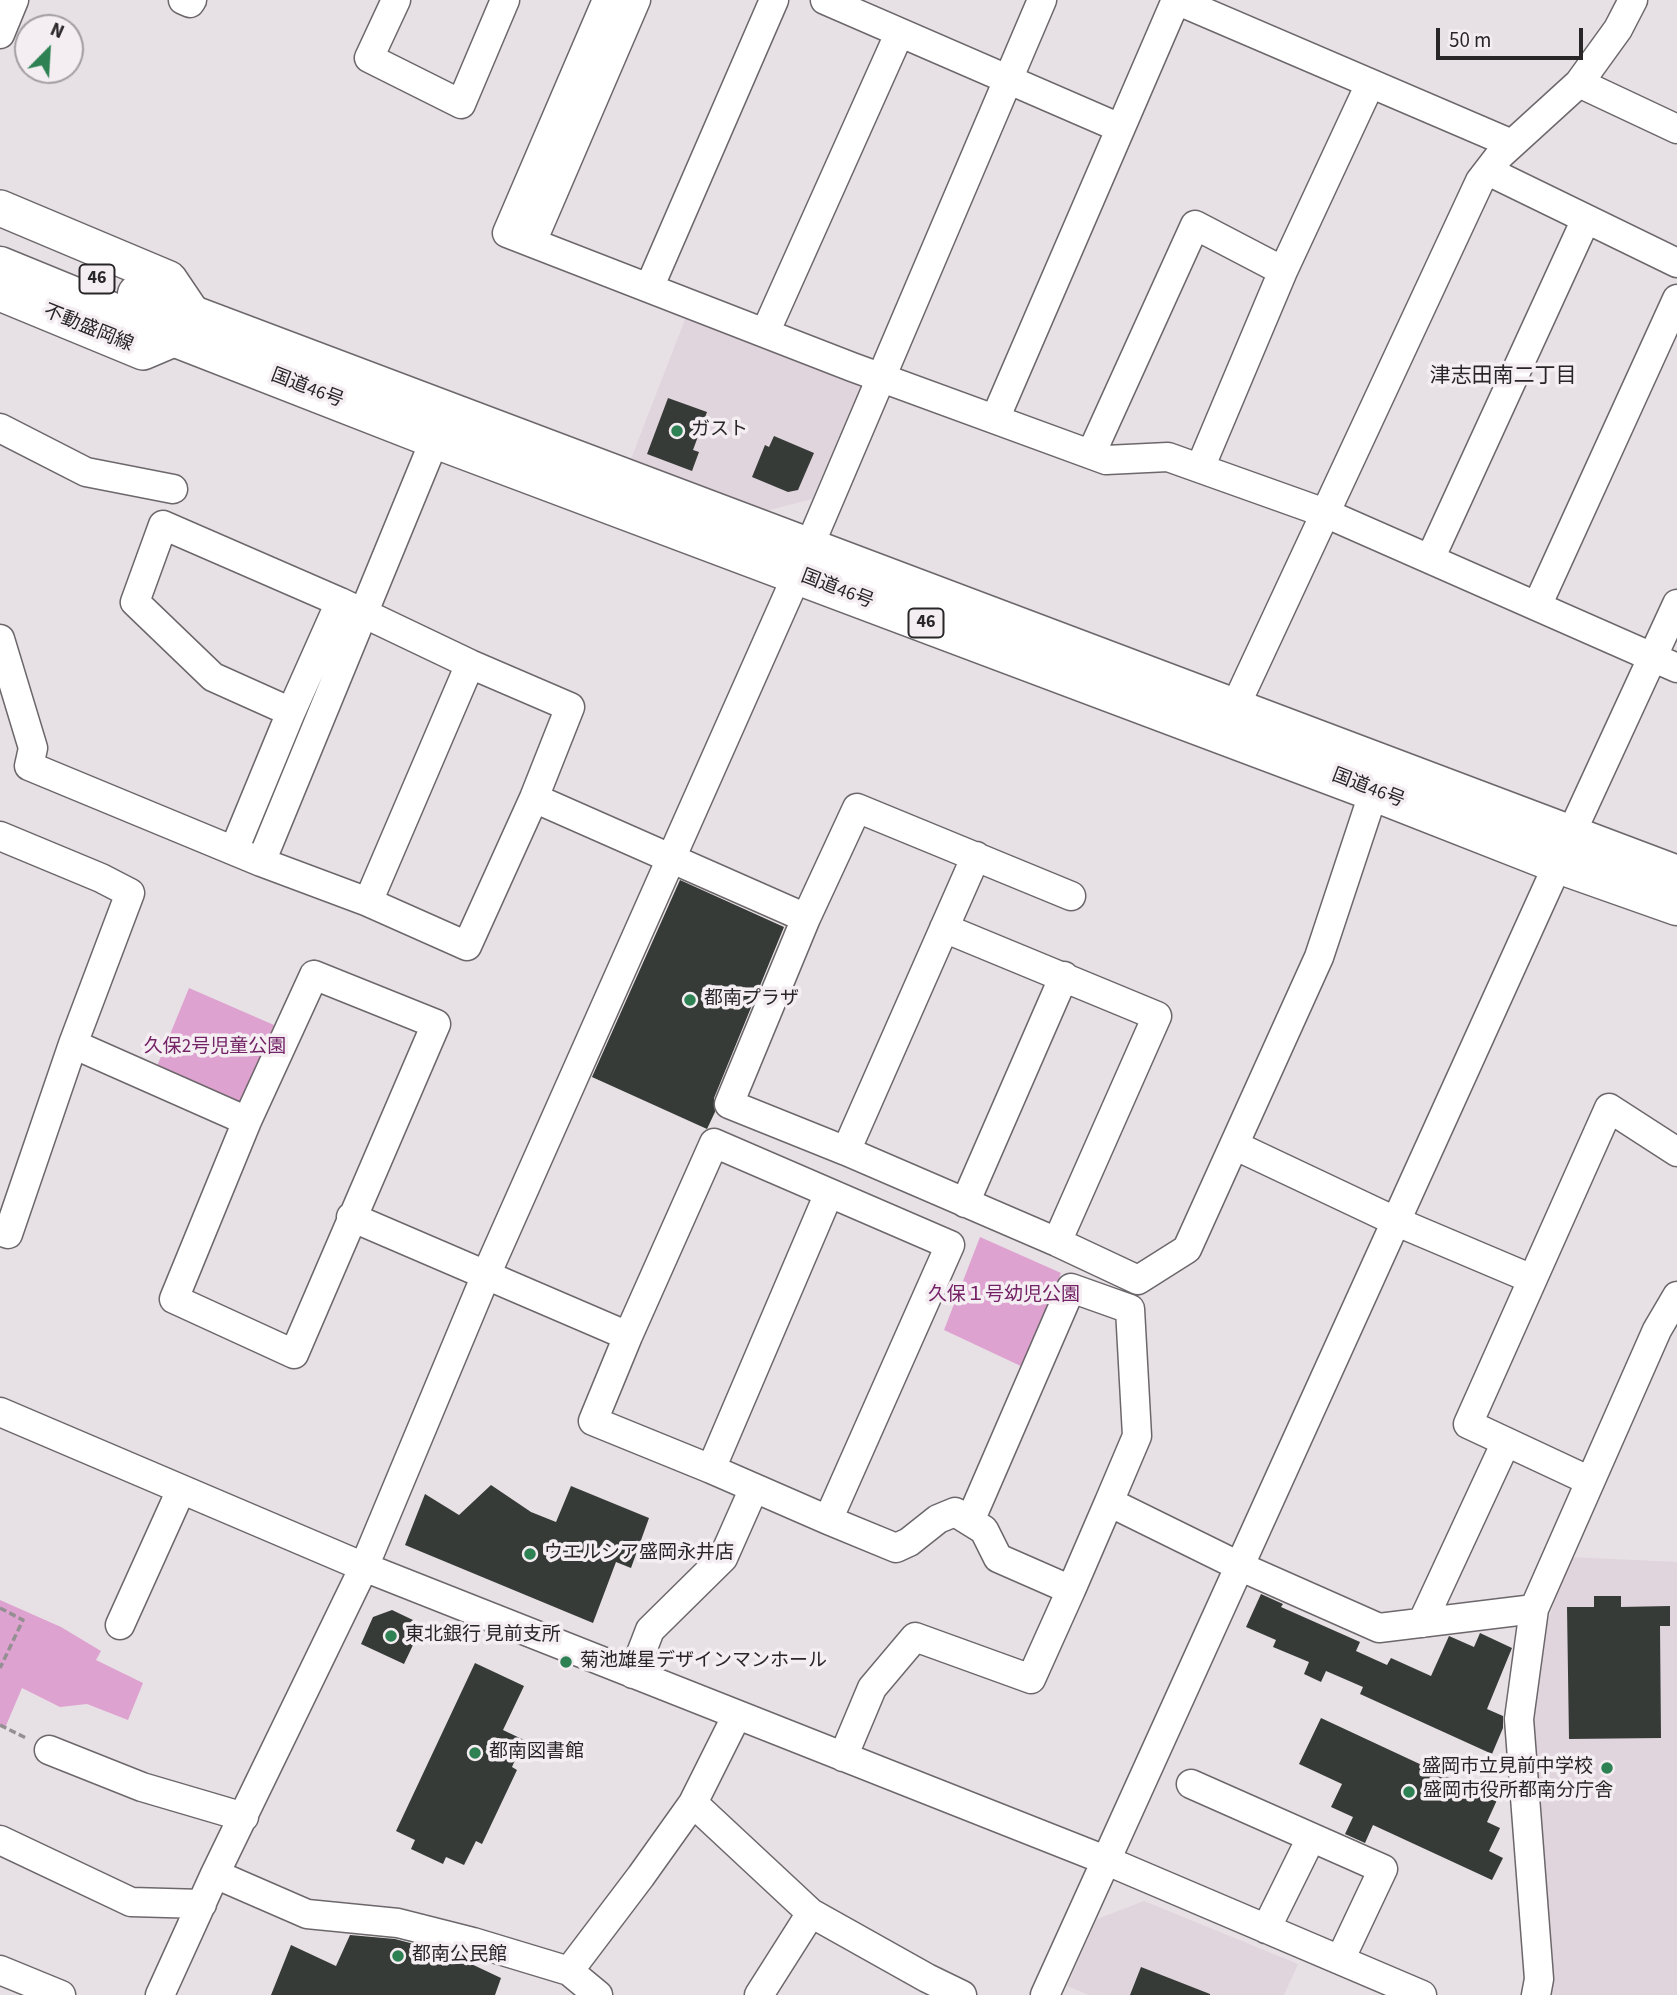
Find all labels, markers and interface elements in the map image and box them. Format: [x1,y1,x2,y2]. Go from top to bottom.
north arrow [14,14,84,84]
scale bar [1439,14,1586,58]
text: N [46,16,68,46]
text: 50 m [1449,25,1491,55]
road number: 46 [80,264,114,293]
street label: 不動盛岡線 [40,301,136,357]
district label: 津志田南二丁目 [1430,364,1576,390]
street label: 国道46号 [267,365,347,413]
place label: ガスト [691,420,748,442]
marker: ガスト [669,423,685,439]
street label: 国道46号 [797,566,877,614]
road number: 46 [908,608,944,638]
street label: 国道46号 [1328,765,1408,813]
place label: 都南プラザ [704,989,799,1011]
marker: 都南プラザ [682,992,698,1008]
park label: 久保2号児童公園 [144,1037,286,1059]
park label: 久保１号幼児公園 [928,1285,1080,1307]
place label: ウエルシア盛岡永井店 [544,1543,734,1565]
marker: ウエルシア盛岡永井店 [522,1546,538,1562]
place label: 東北銀行 見前支所 [405,1625,561,1647]
marker: 東北銀行 見前支所 [383,1628,399,1644]
place label: 菊池雄星デザインマンホール [580,1651,827,1673]
marker: 菊池雄星デザインマンホール [558,1654,574,1670]
place label: 都南図書館 [489,1742,584,1764]
marker: 都南図書館 [467,1745,483,1761]
place label: 盛岡市立見前中学校 [1422,1757,1593,1779]
marker: 盛岡市立見前中学校 [1599,1760,1615,1776]
place label: 盛岡市役所都南分庁舎 [1423,1781,1613,1803]
marker: 盛岡市役所都南分庁舎 [1401,1784,1417,1800]
place label: 都南公民館 [412,1945,507,1967]
marker: 都南公民館 [390,1948,406,1964]

